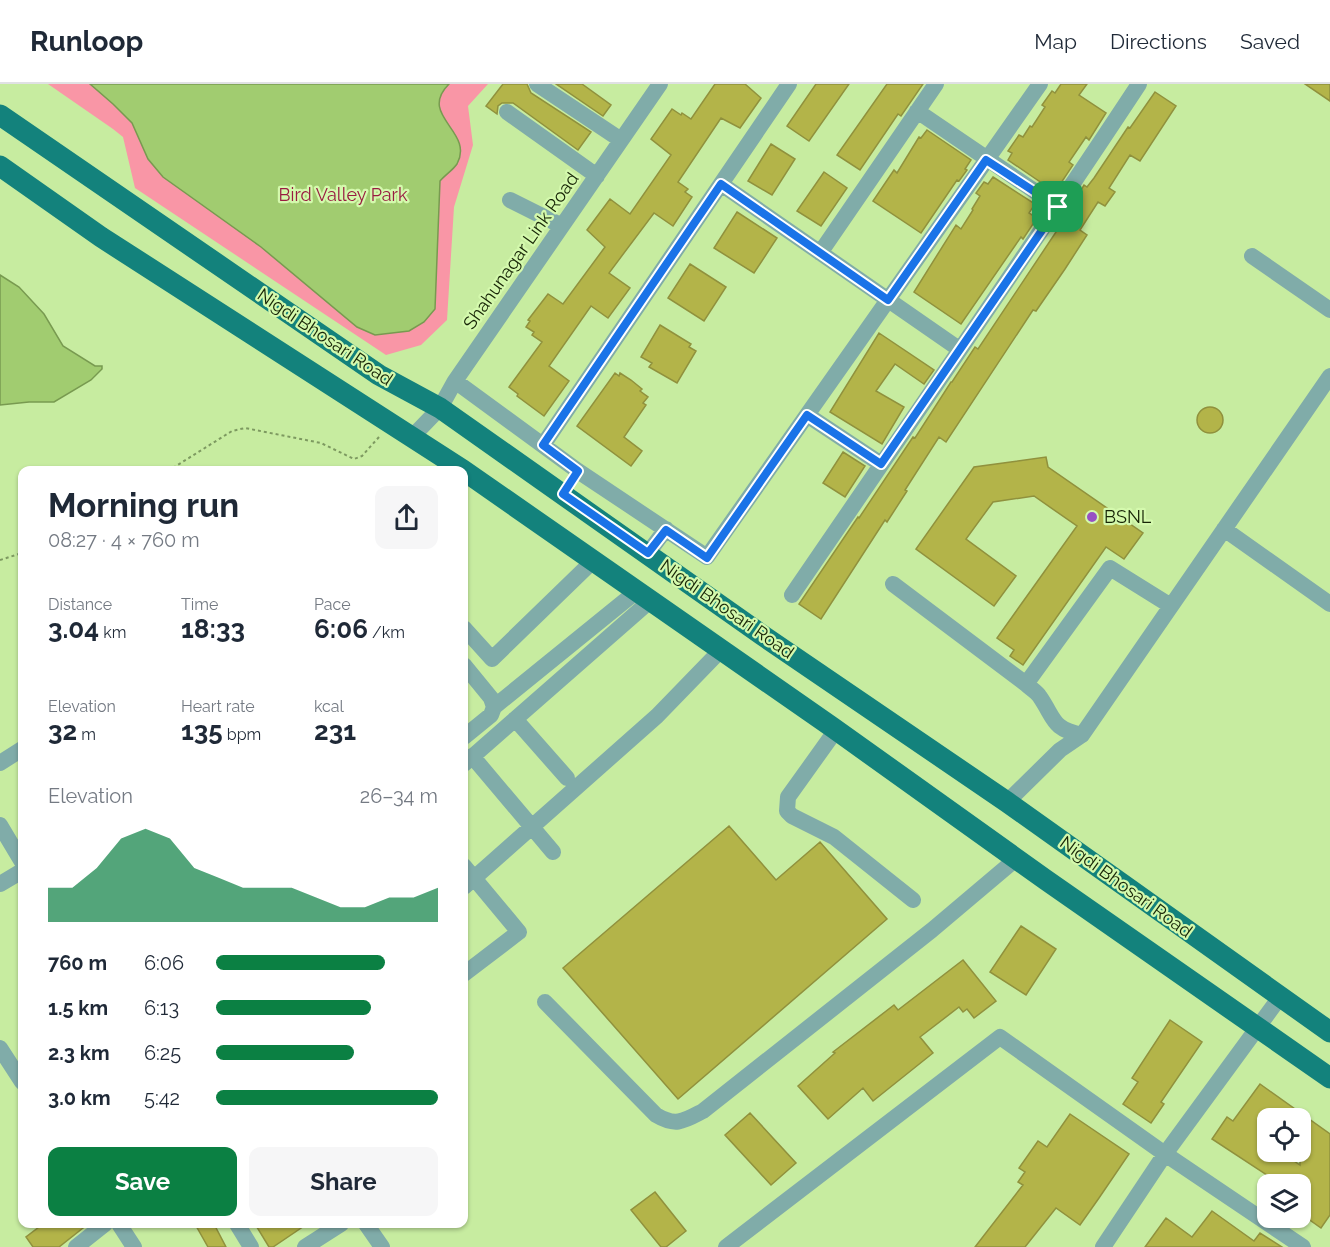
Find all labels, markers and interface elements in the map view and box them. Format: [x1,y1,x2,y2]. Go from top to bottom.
text: Runloop [30,25,143,58]
text: Map [1034,29,1077,54]
text: Directions [1110,29,1207,54]
text: Saved [1240,29,1300,54]
street label: Shahunagar Link Road [459,168,583,333]
pin [1032,181,1083,232]
park label: Bird Valley Park [279,184,408,205]
icon: arrive [1041,190,1074,223]
street label: Nigdi Bhosari Road [254,284,397,390]
text: Morning run [48,486,239,525]
button: share [375,486,438,549]
place label: BSNL [1104,506,1152,527]
marker: BSNL [1085,510,1099,524]
text: 08:27 · 4 × 760 m [48,528,200,552]
street label: Nigdi Bhosari Road [656,555,798,663]
text: Distance [48,595,112,614]
text: Time [181,595,218,614]
text: Pace [314,595,351,614]
text: 3.04 [48,614,99,644]
text: 18:33 [181,614,245,644]
text: 6:06 [314,614,368,644]
text: km [99,623,126,642]
text: /km [368,623,405,642]
text: Elevation [48,697,116,716]
text: Heart rate [181,697,255,716]
text: kcal [314,697,344,716]
text: 32 [48,716,77,746]
text: 135 [181,716,223,746]
text: 231 [314,716,356,746]
text: m [77,725,96,744]
text: bpm [223,725,261,744]
text: Elevation [48,784,133,808]
text: 26–34 m [360,784,438,808]
street label: Nigdi Bhosari Road [1056,832,1197,942]
text: 760 m [48,951,107,975]
text: 6:06 [144,951,184,975]
text: 1.5 km [48,996,108,1020]
text: 6:13 [144,996,179,1020]
text: 2.3 km [48,1041,110,1065]
text: 6:25 [144,1041,181,1065]
text: 3.0 km [48,1086,111,1110]
text: 5:42 [144,1086,180,1110]
map controls [1257,1108,1311,1228]
button: locate [1257,1108,1311,1162]
button: Save [48,1147,237,1216]
button: Share [249,1147,438,1216]
button: layers [1257,1174,1311,1228]

